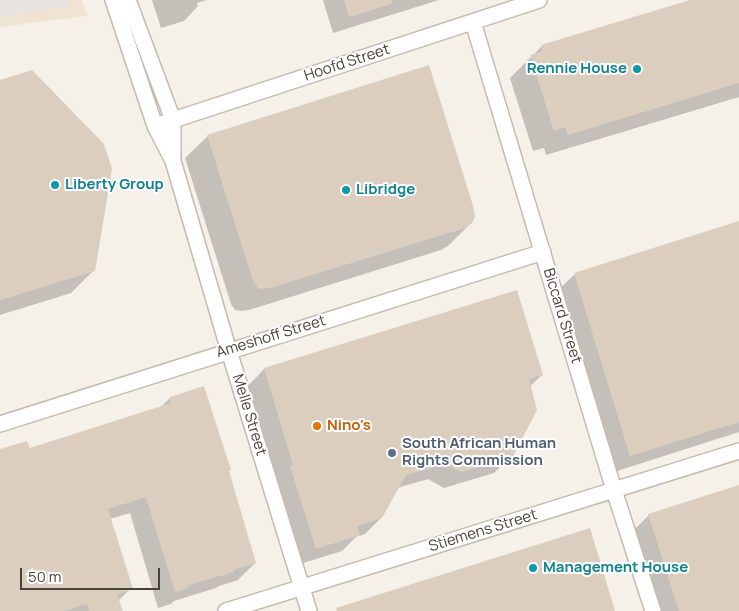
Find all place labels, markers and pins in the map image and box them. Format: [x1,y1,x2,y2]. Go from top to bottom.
place label: Rennie House [527,60,627,78]
marker: Rennie House [631,63,643,75]
place label: Liberty Group [65,176,164,194]
marker: Liberty Group [49,179,61,191]
place label: Libridge [356,181,415,199]
marker: Libridge [340,184,352,196]
place label: Nino's [327,417,371,435]
marker: Nino's [311,420,323,432]
place label: South African Human Rights Commission [402,435,556,470]
marker: South African Human Rights Commission [386,447,398,459]
place label: Management House [543,559,688,577]
marker: Management House [527,562,539,574]

